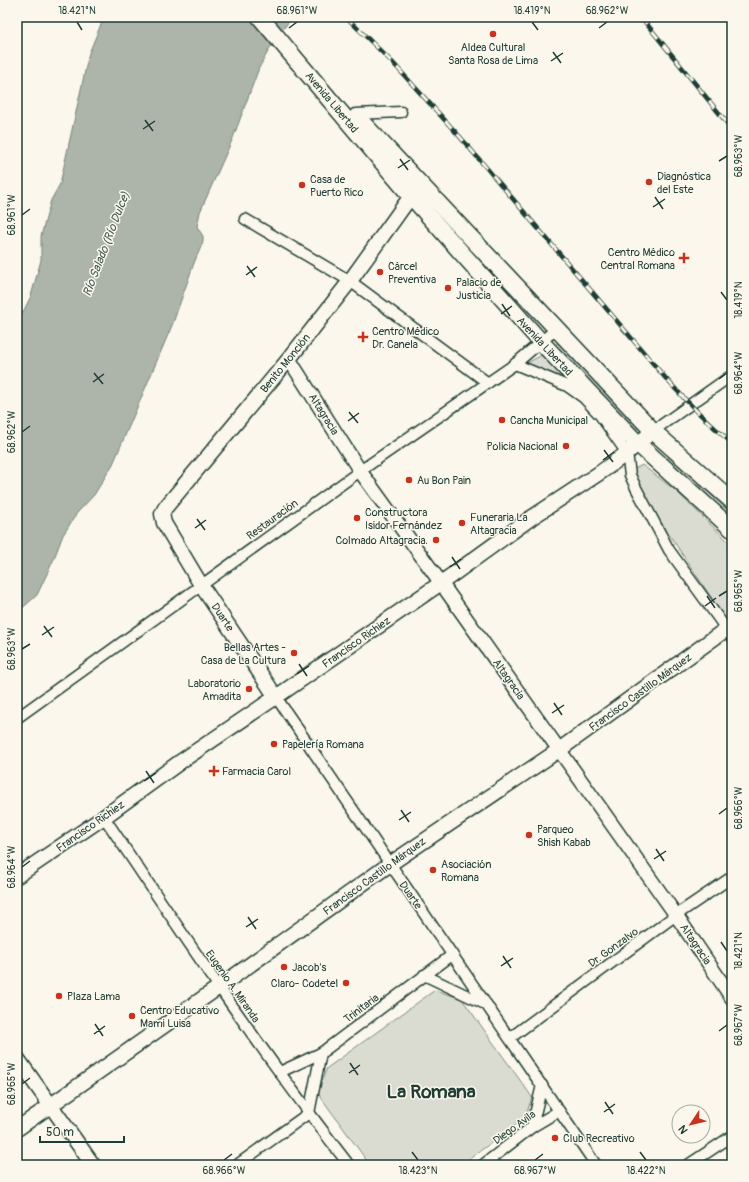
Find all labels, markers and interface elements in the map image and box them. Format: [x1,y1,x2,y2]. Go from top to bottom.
text: 18.421°N [58,5,96,17]
text: 68.961°W [277,5,318,17]
text: 18.419°N [513,5,551,17]
text: 68.962°W [586,5,629,17]
marker: Aldea Cultural Santa Rosa de Lima [488,29,498,39]
place label: Aldea Cultural Santa Rosa de Lima [448,41,538,67]
street label: Avenida Libertad [302,69,361,135]
text: 68.963°W [733,134,745,177]
place label: Diagnóstica del Este [657,170,711,196]
place label: Casa de Puerto Rico [310,173,364,199]
marker: Diagnóstica del Este [644,177,654,187]
marker: Casa de Puerto Rico [297,180,307,190]
water label: Río Salado (Río Dulce) [80,190,133,299]
text: 68.961°W [6,194,18,235]
place label: Centro Médico Central Romana [601,246,675,272]
marker: Centro Médico Central Romana [678,252,690,264]
place label: Cárcel Preventiva [388,260,436,286]
marker: Cárcel Preventiva [375,267,385,277]
place label: Palacio de Justicia [456,276,502,302]
text: 18.419°N [733,281,745,319]
marker: Palacio de Justicia [443,283,453,293]
street label: Avenida Libertad [514,314,575,378]
place label: Centro Médico Dr. Canela [372,325,439,351]
street label: Benito Monción [258,331,313,395]
marker: Centro Médico Dr. Canela [357,331,369,343]
text: 68.964°W [733,351,745,394]
street label: Altagracia [306,391,341,437]
text: 68.962°W [6,410,18,453]
place label: Cancha Municipal [510,414,588,427]
marker: Cancha Municipal [497,415,507,425]
place label: Policia Nacional [487,440,558,453]
marker: Policia Nacional [561,441,571,451]
place label: Au Bon Pain [417,474,471,487]
marker: Au Bon Pain [404,475,414,485]
street label: Restauración [244,496,301,542]
place label: Constructora Isidor Fernández [365,506,443,532]
place label: Funeraria La Altagracia [470,511,528,537]
marker: Constructora Isidor Fernández [352,513,362,523]
marker: Funeraria La Altagracia [457,518,467,528]
place label: Colmado Altagracia. [335,534,428,547]
marker: Colmado Altagracia. [431,535,441,545]
text: 68.965°W [733,569,745,612]
street label: Duarte [208,601,237,634]
street label: Francisco Richiez [320,614,393,671]
text: 68.963°W [6,627,18,670]
place label: Bellas Artes - Casa de La Cultura [201,641,286,667]
marker: Bellas Artes - Casa de La Cultura [289,648,299,658]
street label: Francisco Castillo Márquez [587,651,694,734]
street label: Altagracia [490,656,527,702]
place label: Laboratorio Amadita [188,677,241,703]
marker: Laboratorio Amadita [244,684,254,694]
place label: Papelería Romana [282,738,364,751]
marker: Papelería Romana [269,739,279,749]
place label: Farmacia Carol [222,765,291,778]
marker: Farmacia Carol [209,766,219,776]
text: 68.966°W [733,786,745,829]
street label: Francisco Richiez [54,798,127,855]
place label: Parqueo Shish Kabab [537,823,591,849]
marker: Parqueo Shish Kabab [524,830,534,840]
street label: Francisco Castillo Márquez [321,835,428,918]
text: 68.964°W [6,845,18,888]
place label: Asociación Romana [441,858,491,884]
marker: Asociación Romana [428,865,438,875]
street label: Duarte [396,879,425,912]
street label: Altagracia [677,921,714,967]
street label: Dr. Gonzalvo [586,925,641,970]
text: 18.421°N [733,932,745,970]
street label: Eugenio A. Miranda [203,947,263,1025]
place label: Jacob's [292,961,326,974]
marker: Jacob's [279,962,289,972]
place label: Claro- Codetel [271,977,338,990]
marker: Claro- Codetel [341,978,351,988]
place label: Plaza Lama [67,990,120,1003]
marker: Plaza Lama [54,991,64,1001]
street label: Trinitaria [341,991,381,1026]
text: 68.967°W [733,1003,745,1046]
place label: Centro Educativo Mami Luisa [140,1004,219,1030]
marker: Centro Educativo Mami Luisa [127,1011,137,1021]
text: 68.965°W [6,1062,18,1105]
district label: La Romana [386,1080,476,1104]
north arrow [671,1104,711,1144]
street label: Diego Avila [491,1108,538,1147]
scale bar [40,1118,124,1144]
text: N [675,1122,691,1136]
text: 50 m [46,1125,74,1140]
place label: Club Recreativo [563,1132,635,1145]
marker: Club Recreativo [550,1133,560,1143]
text: 68.966°W [203,1165,246,1177]
text: 18.423°N [399,1165,438,1177]
text: 68.967°W [514,1165,557,1177]
text: 18.422°N [626,1165,666,1177]

